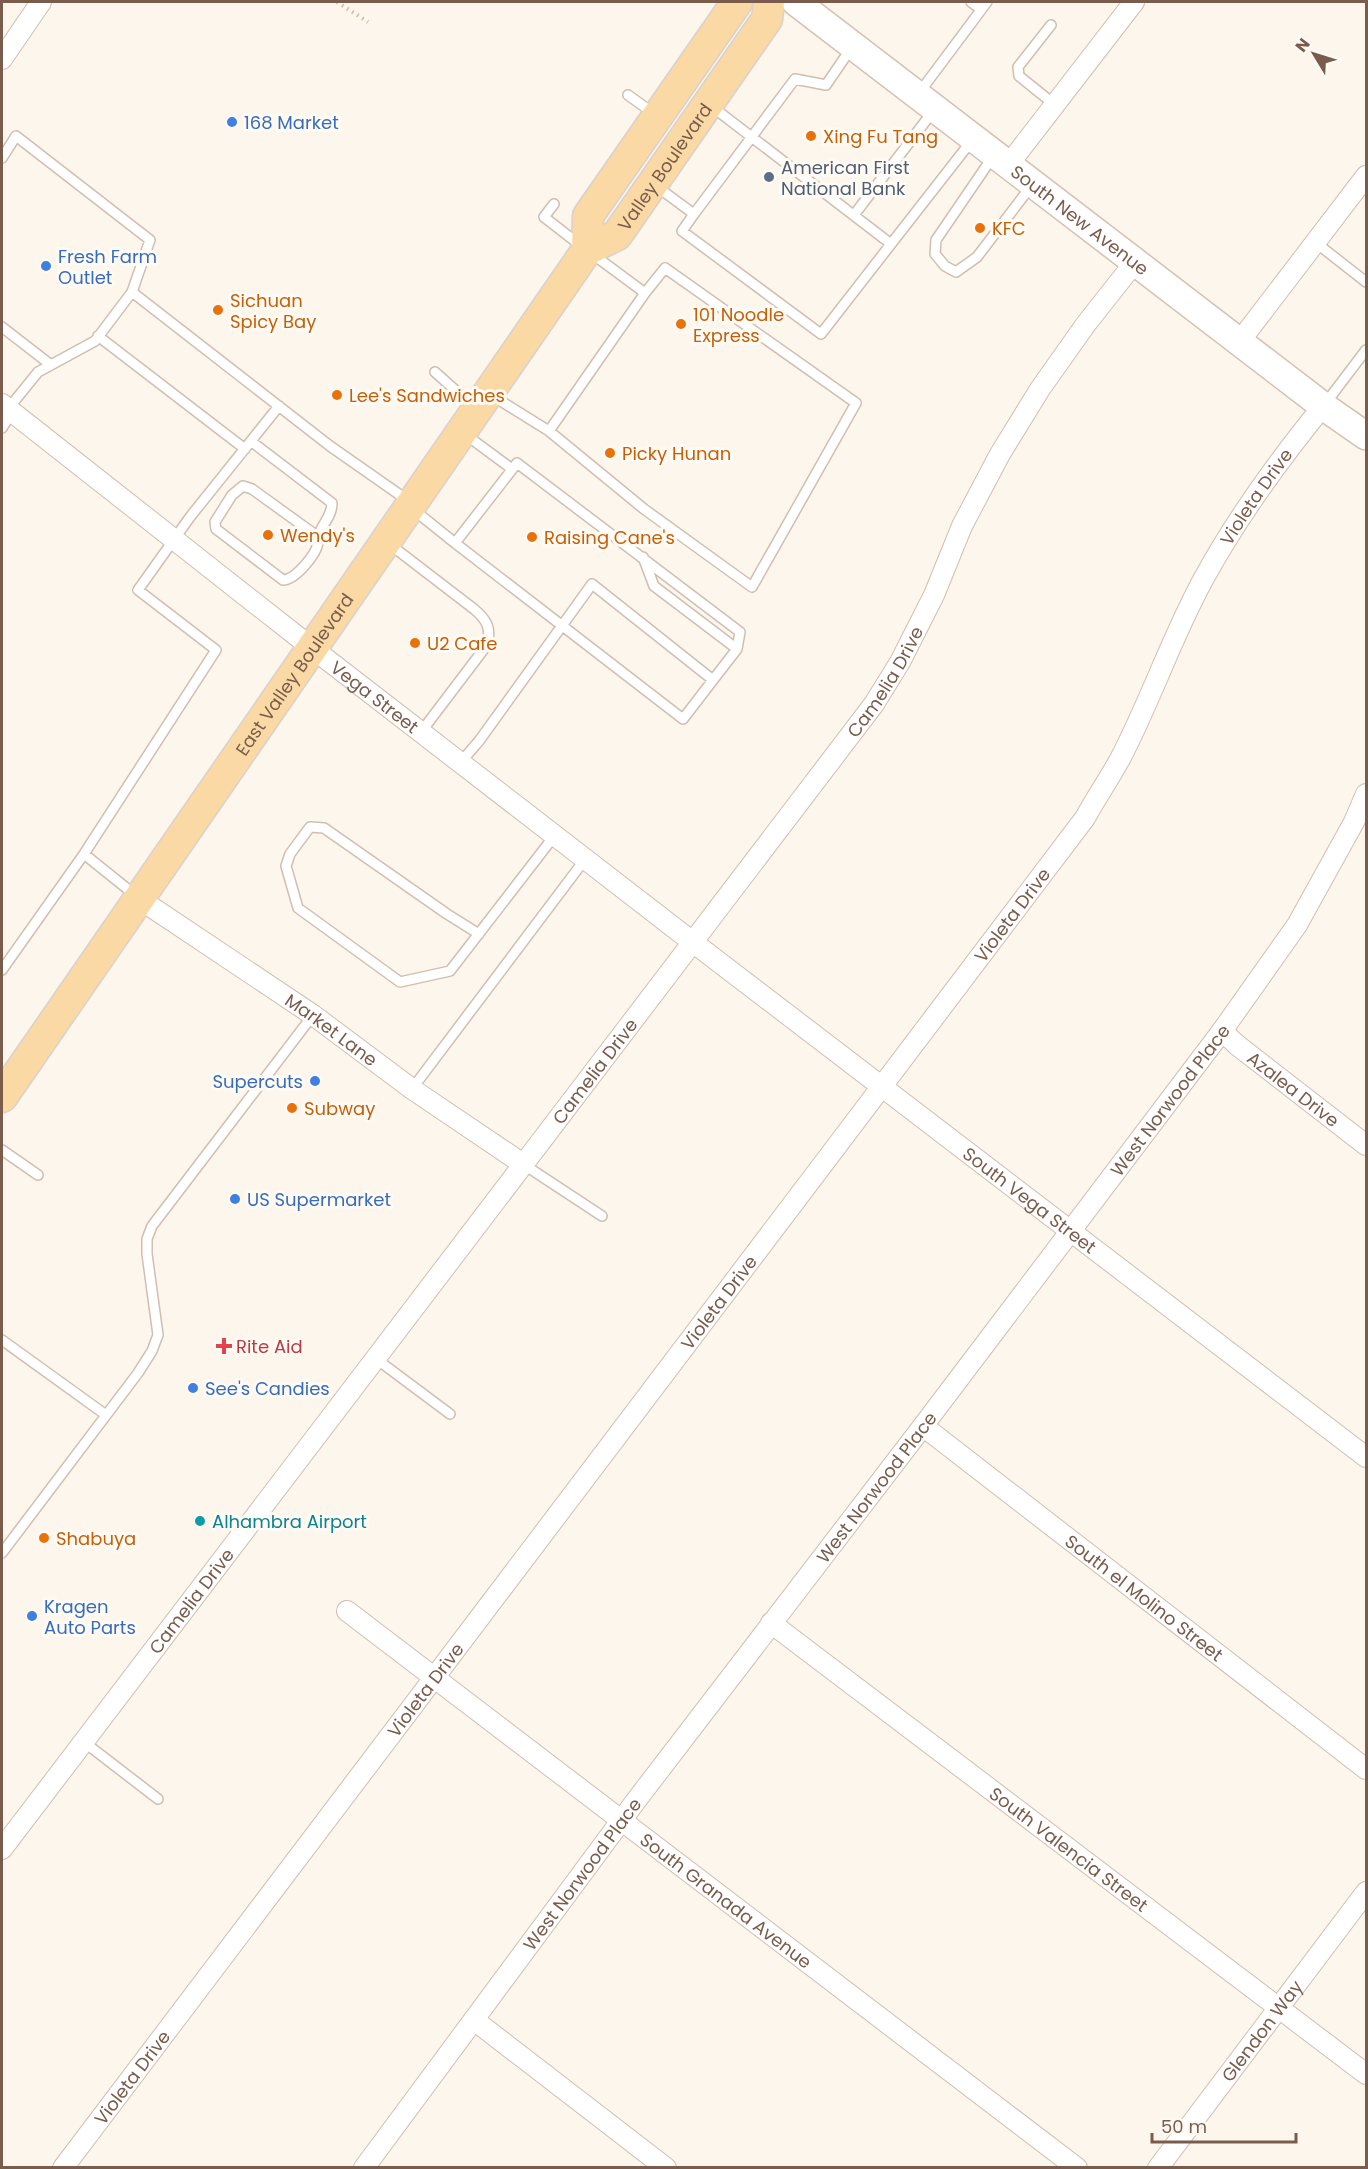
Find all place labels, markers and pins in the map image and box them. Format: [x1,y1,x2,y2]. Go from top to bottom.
place label: 168 Market [244,110,339,135]
marker: 168 Market [225,115,239,129]
place label: Xing Fu Tang [823,124,938,149]
marker: Xing Fu Tang [804,129,818,143]
place label: American First National Bank [781,155,910,201]
marker: American First National Bank [762,170,776,184]
place label: KFC [992,216,1026,241]
marker: KFC [973,221,987,235]
place label: Fresh Farm Outlet [58,244,157,290]
marker: Fresh Farm Outlet [39,259,53,273]
place label: Sichuan Spicy Bay [230,288,316,334]
place label: 101 Noodle Express [693,302,784,348]
marker: Sichuan Spicy Bay [211,303,225,317]
marker: 101 Noodle Express [674,317,688,331]
place label: Lee's Sandwiches [349,383,505,408]
marker: Lee's Sandwiches [330,388,344,402]
place label: Picky Hunan [622,441,731,466]
marker: Picky Hunan [603,446,617,460]
place label: Wendy's [280,523,355,548]
place label: Raising Cane's [544,525,675,550]
marker: Wendy's [261,528,275,542]
marker: Raising Cane's [525,530,539,544]
place label: U2 Cafe [427,631,497,656]
marker: U2 Cafe [408,636,422,650]
place label: Supercuts [212,1069,303,1094]
marker: Supercuts [308,1074,322,1088]
place label: Subway [304,1096,375,1121]
marker: Subway [285,1101,299,1115]
place label: US Supermarket [247,1187,391,1212]
marker: US Supermarket [228,1192,242,1206]
place label: Rite Aid [236,1334,303,1359]
marker: Rite Aid [217,1339,231,1353]
place label: See's Candies [205,1376,330,1401]
marker: See's Candies [186,1381,200,1395]
place label: Alhambra Airport [212,1509,367,1534]
marker: Alhambra Airport [193,1514,207,1528]
place label: Shabuya [56,1526,136,1551]
marker: Shabuya [37,1531,51,1545]
place label: Kragen Auto Parts [44,1594,136,1640]
marker: Kragen Auto Parts [25,1609,39,1623]

